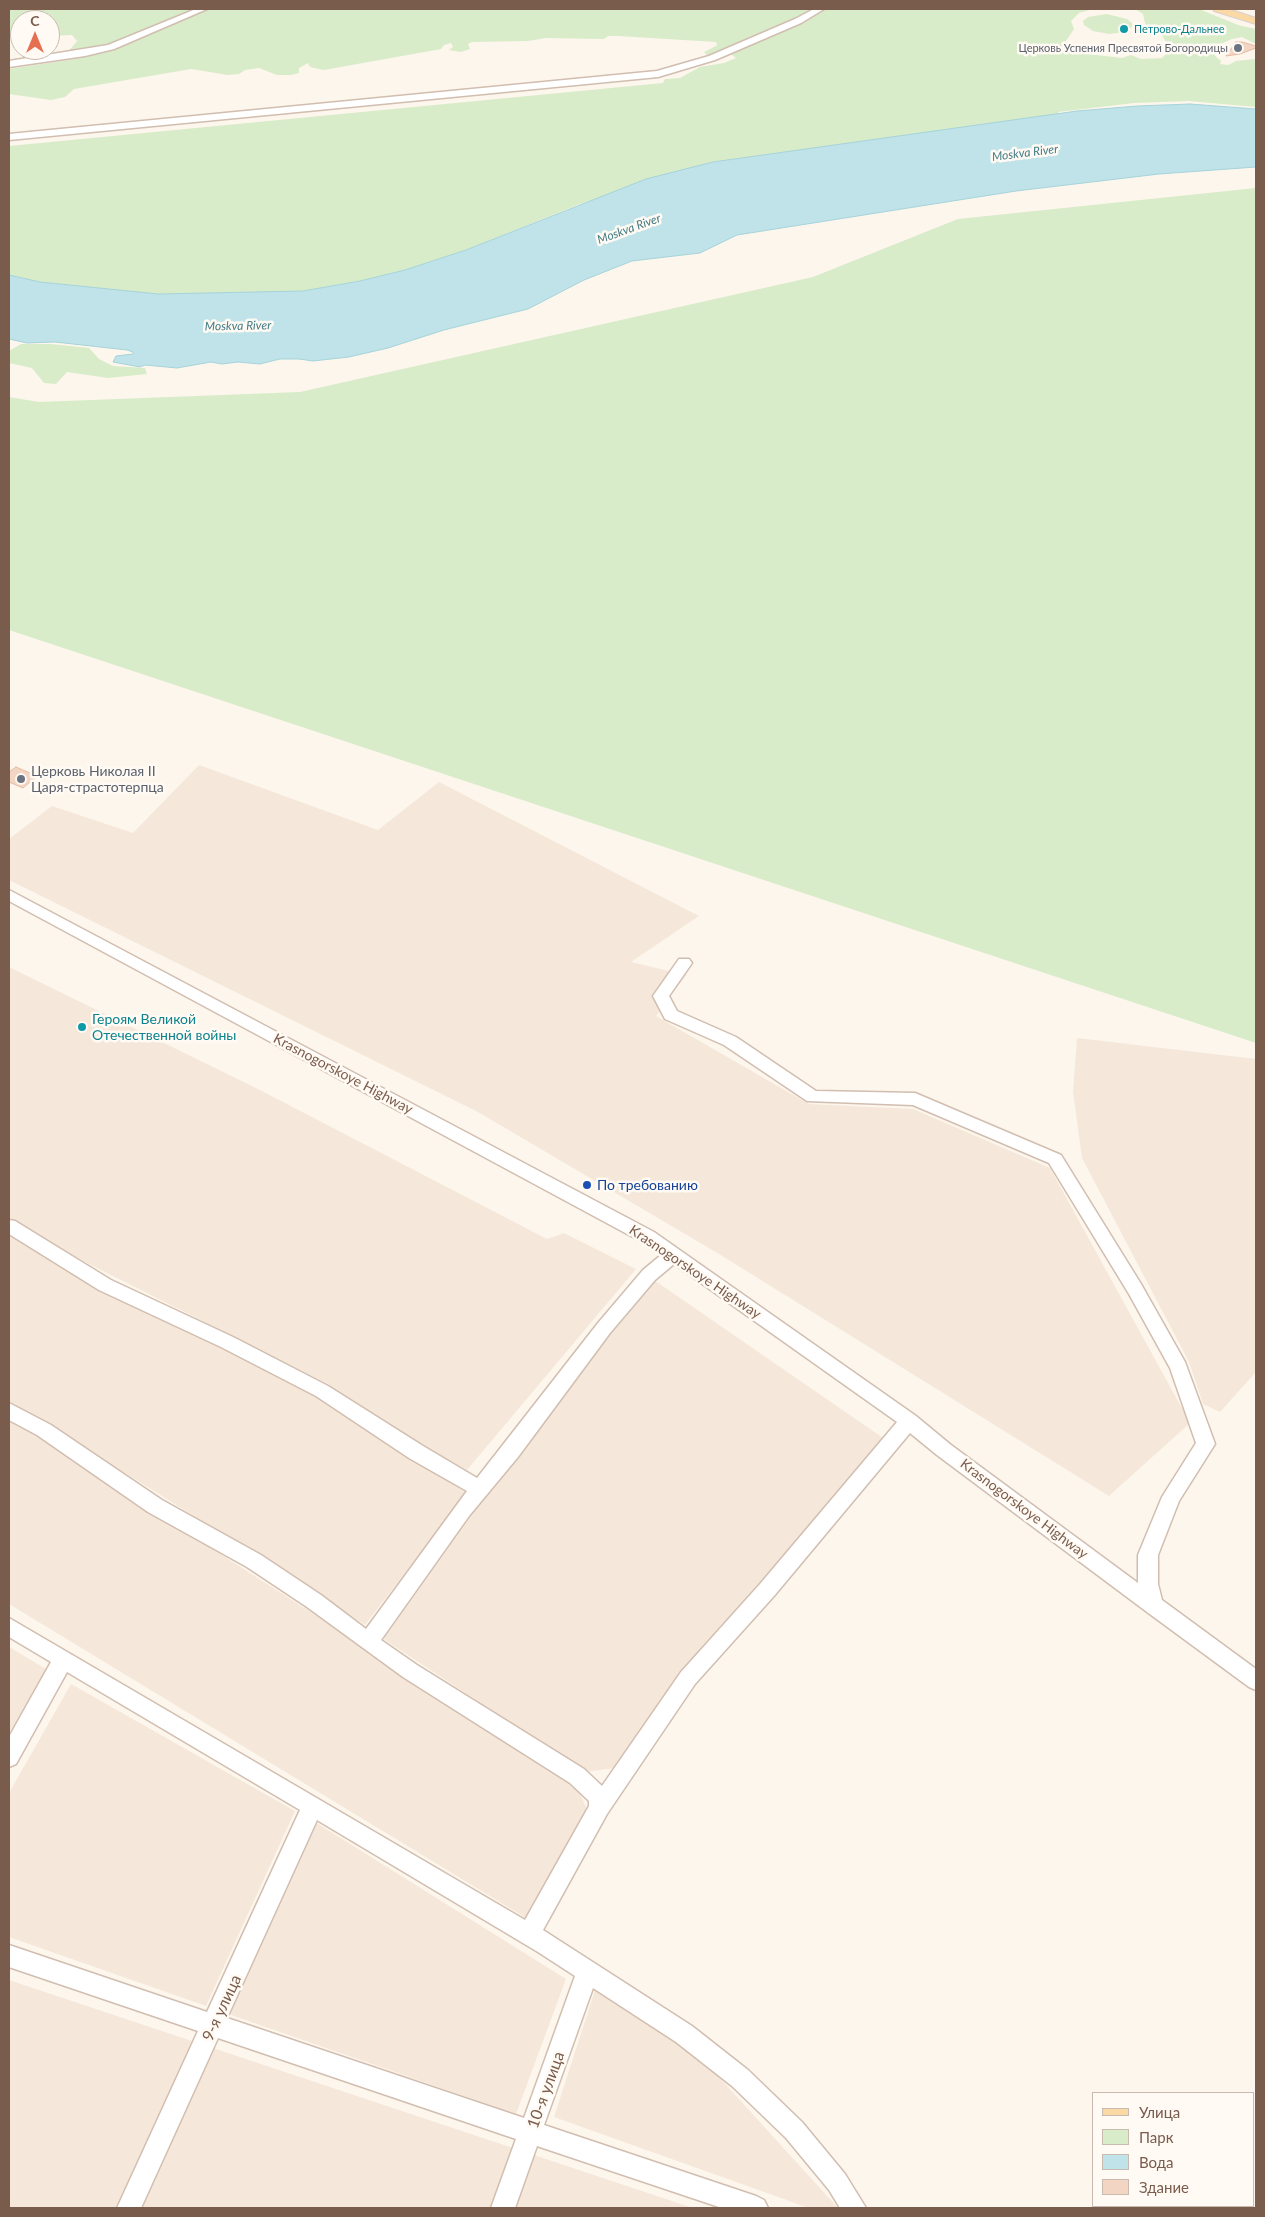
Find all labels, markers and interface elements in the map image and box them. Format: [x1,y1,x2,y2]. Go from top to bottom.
north arrow [10,10,60,60]
text: С [30,12,40,29]
place label: Петрово-Дальнее [1134,22,1225,36]
marker: Петрово-Дальнее [1118,23,1130,35]
place label: Церковь Успения Пресвятой Богородицы [1018,41,1228,55]
marker: Церковь Успения Пресвятой Богородицы [1232,42,1244,54]
water label: Moskva River [991,142,1059,164]
water label: Moskva River [595,211,663,247]
water label: Moskva River [205,318,271,334]
place label: Церковь Николая II Царя-страстотерпца [31,763,164,796]
marker: Церковь Николая II Царя-страстотерпца [15,773,27,785]
place label: Героям Великой Отечественной войны [92,1011,236,1044]
marker: Героям Великой Отечественной войны [76,1021,88,1033]
street label: Krasnogorskoye Highway [270,1030,416,1118]
place label: По требованию [597,1177,698,1193]
marker: По требованию [581,1179,593,1191]
street label: Krasnogorskoye Highway [626,1222,764,1322]
street label: Krasnogorskoye Highway [957,1455,1091,1563]
street label: 9-я улица [198,1972,246,2044]
street label: 10-я улица [523,2049,569,2131]
legend [1092,2092,1255,2207]
text: Улица [1139,2103,1180,2121]
text: Парк [1139,2128,1173,2146]
text: Вода [1139,2153,1174,2171]
text: Здание [1139,2178,1189,2196]

